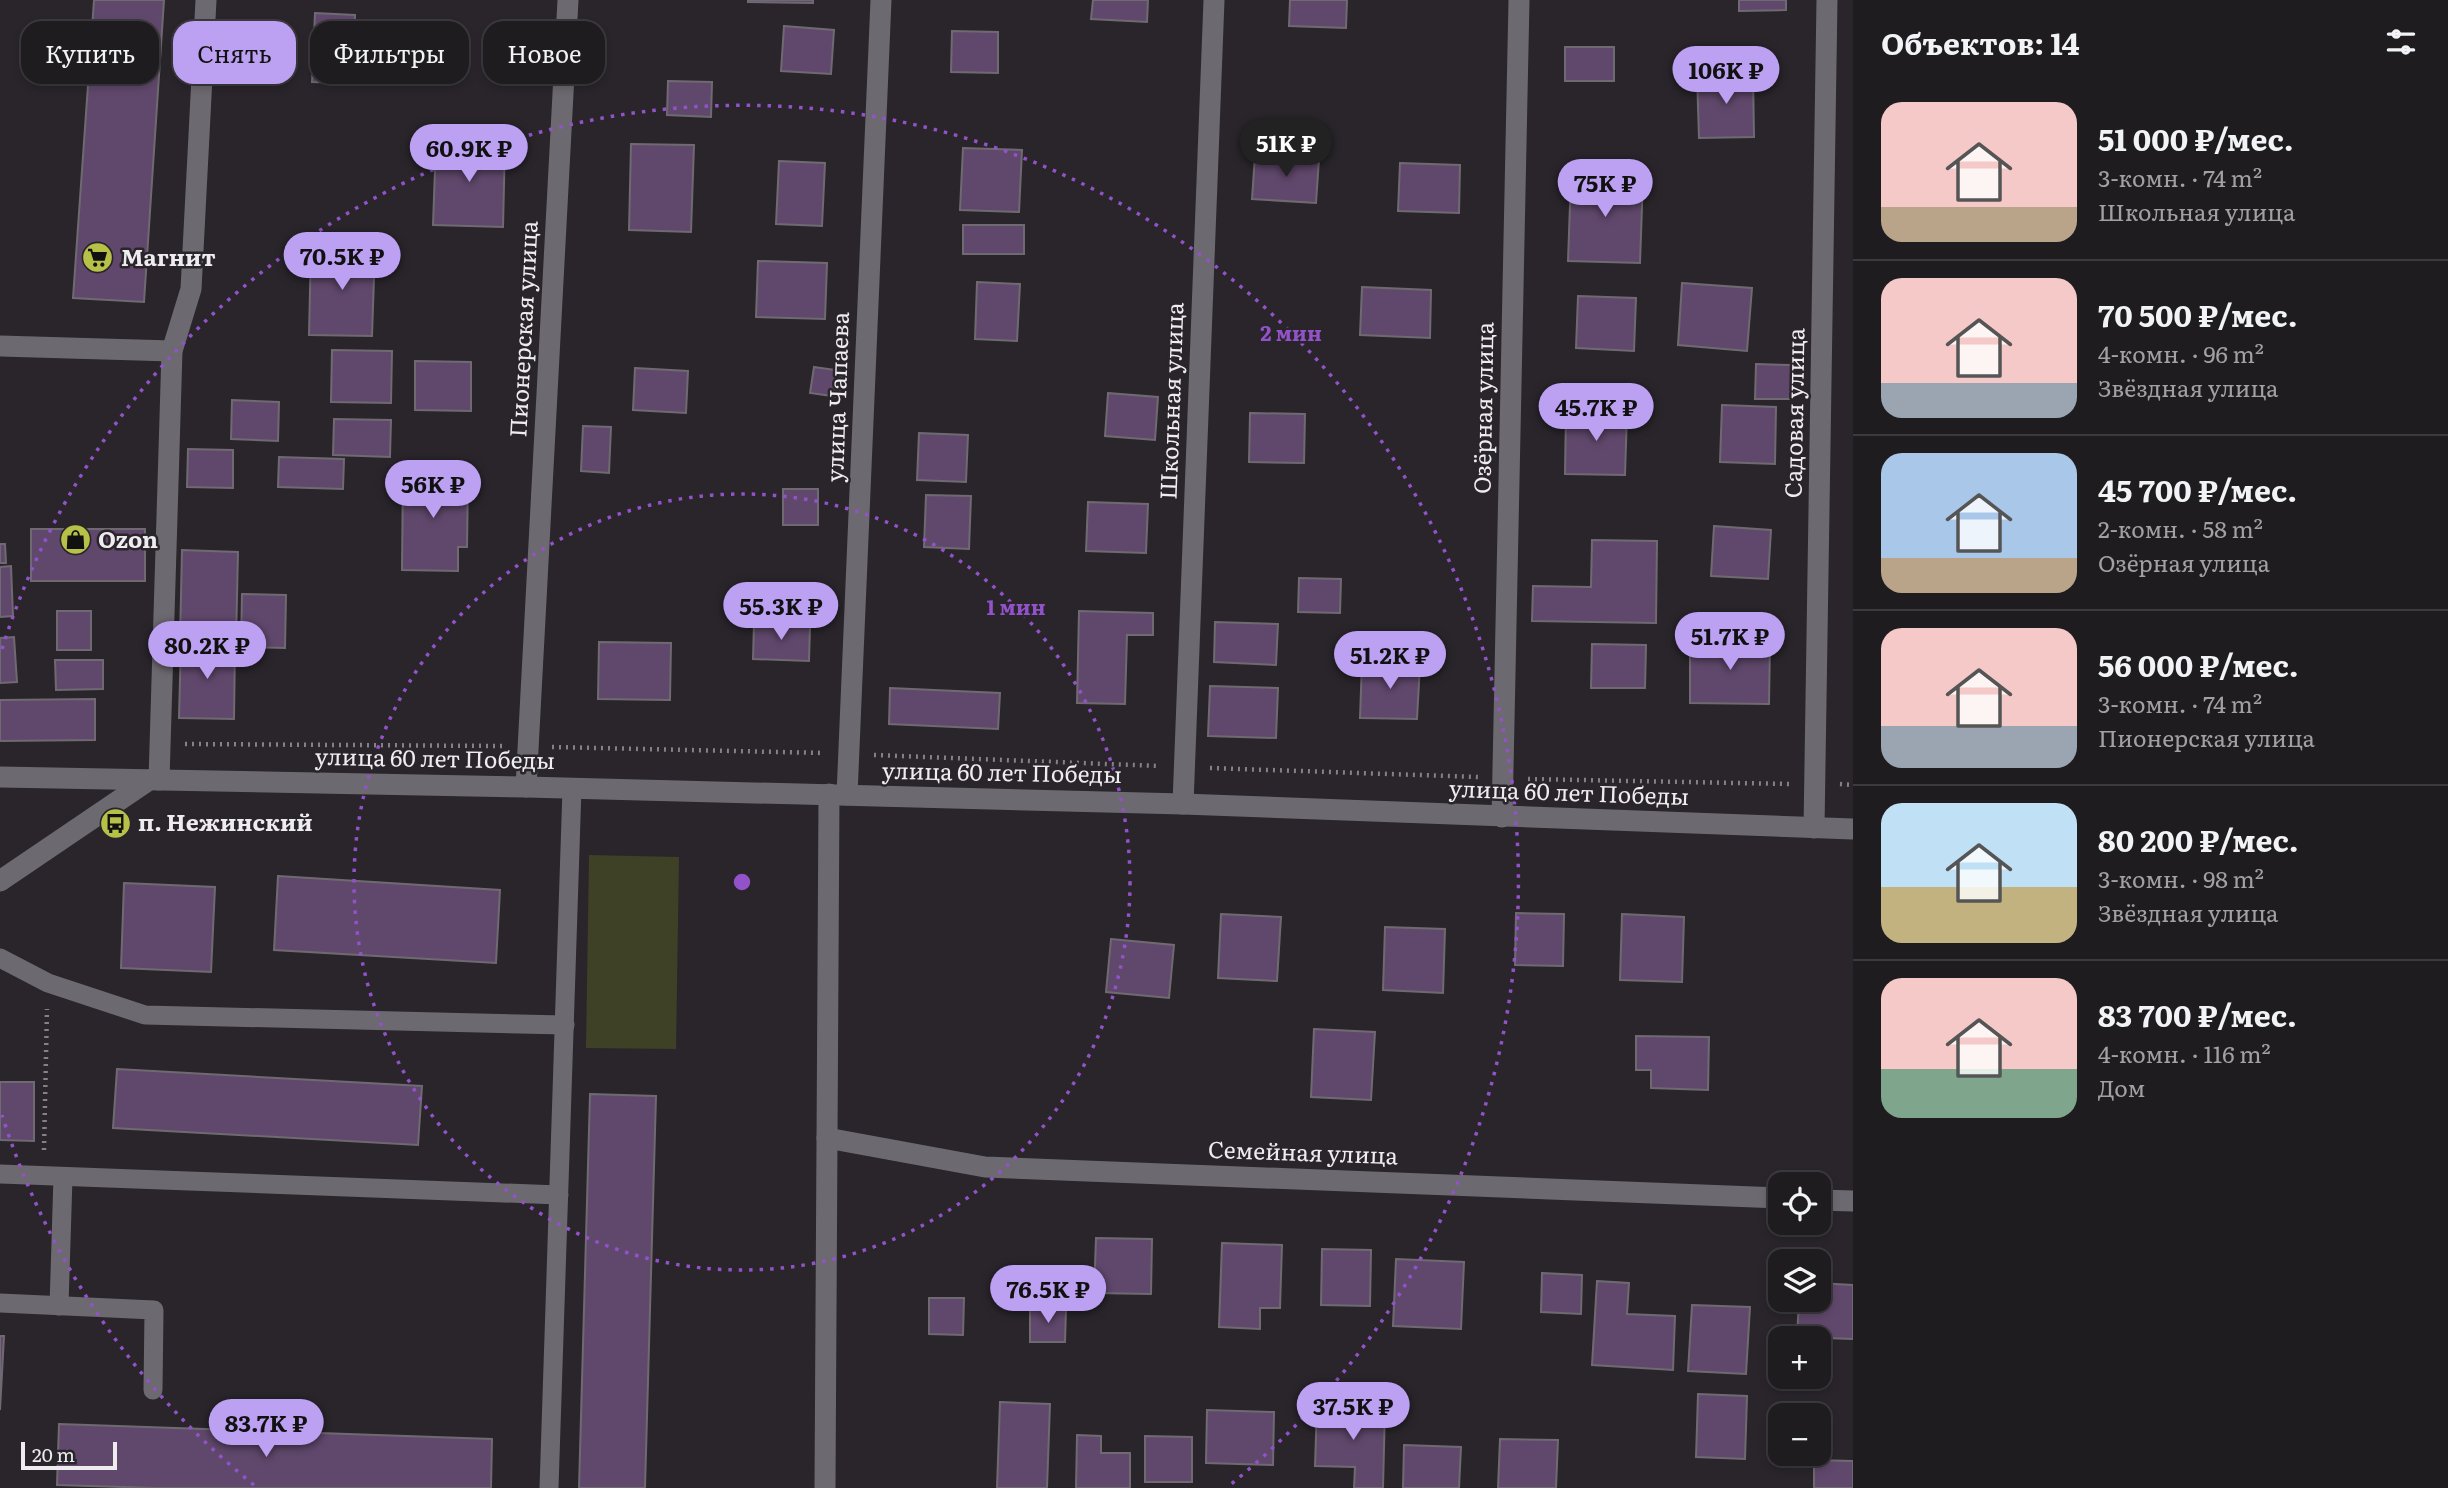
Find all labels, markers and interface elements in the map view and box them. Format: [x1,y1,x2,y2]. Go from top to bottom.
text: Объектов: 14 [1881,20,2080,64]
chip: Купить [21,21,159,84]
chip: Снять [173,21,296,84]
chip: Фильтры [310,21,469,84]
chip: Новое [483,21,605,84]
icon: filters [2382,23,2420,61]
pin: 106K ₽ [1669,46,1783,106]
text: 106K ₽ [1688,52,1764,86]
text: 51 000 ₽/мес. [2098,116,2294,160]
pin: 51K ₽ [1237,120,1335,179]
pin: 60.9K ₽ [404,124,534,184]
text: 51K ₽ [1256,125,1316,159]
text: 60.9K ₽ [426,130,512,164]
icon: home [1937,130,2021,214]
pin: 75K ₽ [1556,160,1654,219]
text: 3-комн. · 74 m² [2098,160,2262,194]
text: 75K ₽ [1574,165,1636,199]
text: Школьная улица [2098,194,2295,228]
street label: Пионерская улица [499,219,545,438]
pin: 70.5K ₽ [277,232,407,292]
text: 70.5K ₽ [300,238,384,272]
place label: Магнит [121,239,216,273]
supermarket icon: Магнит [81,241,115,275]
text: 70 500 ₽/мес. [2098,292,2298,336]
street label: Школьная улица [1150,301,1190,500]
icon: home [1937,306,2021,390]
street label: улица Чапаева [816,311,856,483]
text: 2 мин [1260,316,1322,347]
street label: Озёрная улица [1464,321,1501,494]
street label: Садовая улица [1775,327,1811,498]
text: 4-комн. · 96 m² [2098,336,2264,370]
text: Звёздная улица [2098,370,2278,404]
pin: 45.7K ₽ [1531,384,1661,443]
text: 45.7K ₽ [1555,389,1637,423]
pin: 56K ₽ [384,461,482,520]
text: 56K ₽ [401,466,465,500]
text: 45 700 ₽/мес. [2098,467,2297,511]
icon: home [1937,481,2021,565]
text: 2-комн. · 58 m² [2098,511,2263,545]
place label: Ozon [98,521,158,555]
shop icon: Ozon [58,523,92,557]
text: Озёрная улица [2098,545,2270,579]
pin: 55.3K ₽ [716,582,846,642]
text: 55.3K ₽ [739,588,823,622]
text: 1 мин [987,590,1046,621]
pin: 51.7K ₽ [1665,612,1795,672]
text: 51.7K ₽ [1691,618,1769,652]
pin: 80.2K ₽ [142,622,272,681]
text: 80.2K ₽ [164,627,250,661]
pin: 51.2K ₽ [1325,632,1455,691]
text: 51.2K ₽ [1350,637,1430,671]
text: 56 000 ₽/мес. [2098,642,2299,686]
icon: home [1937,656,2021,740]
text: 3-комн. · 74 m² [2098,686,2262,720]
text: Пионерская улица [2098,720,2315,754]
street label: улица 60 лет Победы [315,738,555,776]
street label: улица 60 лет Победы [882,752,1122,790]
street label: улица 60 лет Победы [1448,770,1690,812]
place label: п. Нежинский [138,804,313,838]
bus stop icon: п. Нежинский [98,806,132,840]
text: 80 200 ₽/мес. [2098,817,2299,861]
icon: home [1937,831,2021,915]
text: 3-комн. · 98 m² [2098,861,2264,895]
centre of rings [730,870,754,894]
text: Звёздная улица [2098,895,2278,929]
text: 83 700 ₽/мес. [2098,992,2297,1036]
icon: home [1937,1006,2021,1090]
text: 4-комн. · 116 m² [2098,1036,2271,1070]
text: Дом [2098,1070,2145,1104]
street label: Семейная улица [1208,1131,1399,1171]
map controls [1768,1172,1831,1466]
button: locate [1768,1172,1831,1235]
button: layers [1768,1249,1831,1312]
pin: 76.5K ₽ [983,1266,1113,1325]
text: 76.5K ₽ [1006,1271,1090,1305]
button: + [1768,1326,1831,1389]
pin: 37.5K ₽ [1288,1382,1418,1442]
text: 37.5K ₽ [1313,1388,1393,1422]
pin: 83.7K ₽ [201,1400,331,1459]
button: − [1768,1403,1831,1466]
text: 83.7K ₽ [225,1405,307,1439]
scale bar [21,1439,117,1471]
text: 20 m [32,1440,75,1468]

